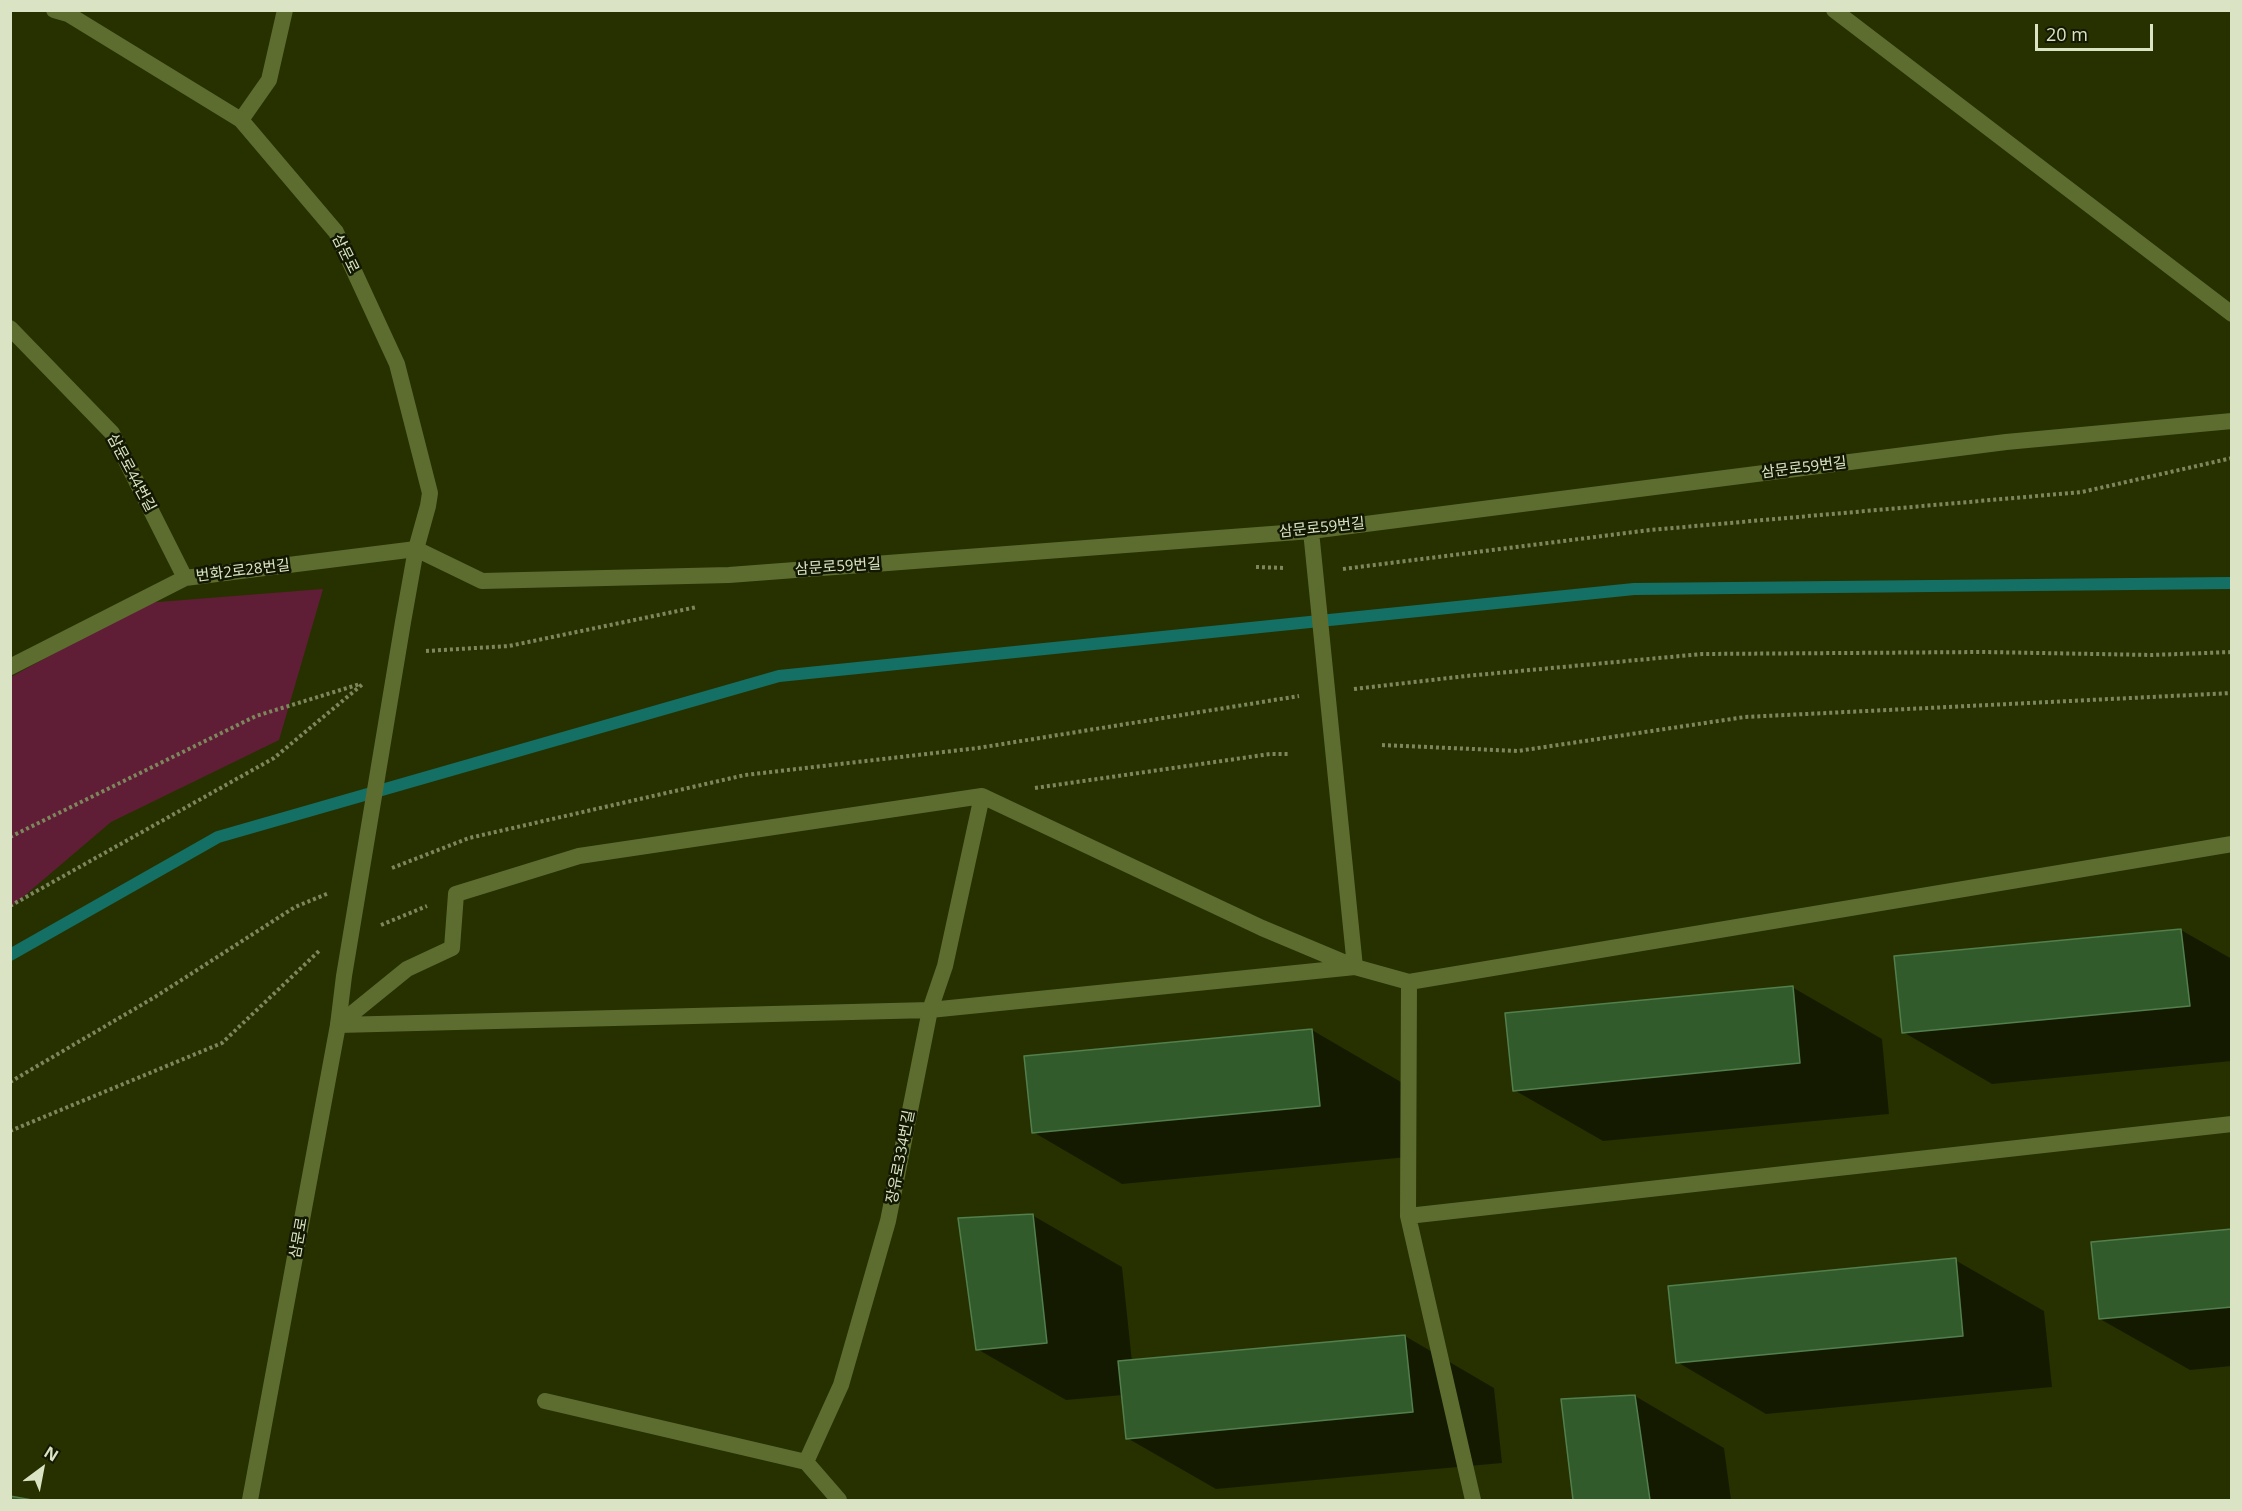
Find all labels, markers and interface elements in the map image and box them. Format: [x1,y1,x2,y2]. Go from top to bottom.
scale bar [2038,12,2156,50]
text: 20 m [2046,22,2088,46]
street label: 삼문로 [328,231,362,277]
street label: 삼문로44번길 [103,431,159,515]
street label: 삼문로59번길 [1760,454,1848,482]
street label: 삼문로59번길 [1278,515,1366,541]
street label: 삼문로59번길 [794,555,882,579]
street label: 번화2로28번길 [195,556,291,586]
street label: 장유로334번길 [883,1109,919,1205]
street label: 삼문로 [287,1216,311,1260]
north arrow [12,1439,72,1499]
text: N [40,1441,63,1467]

